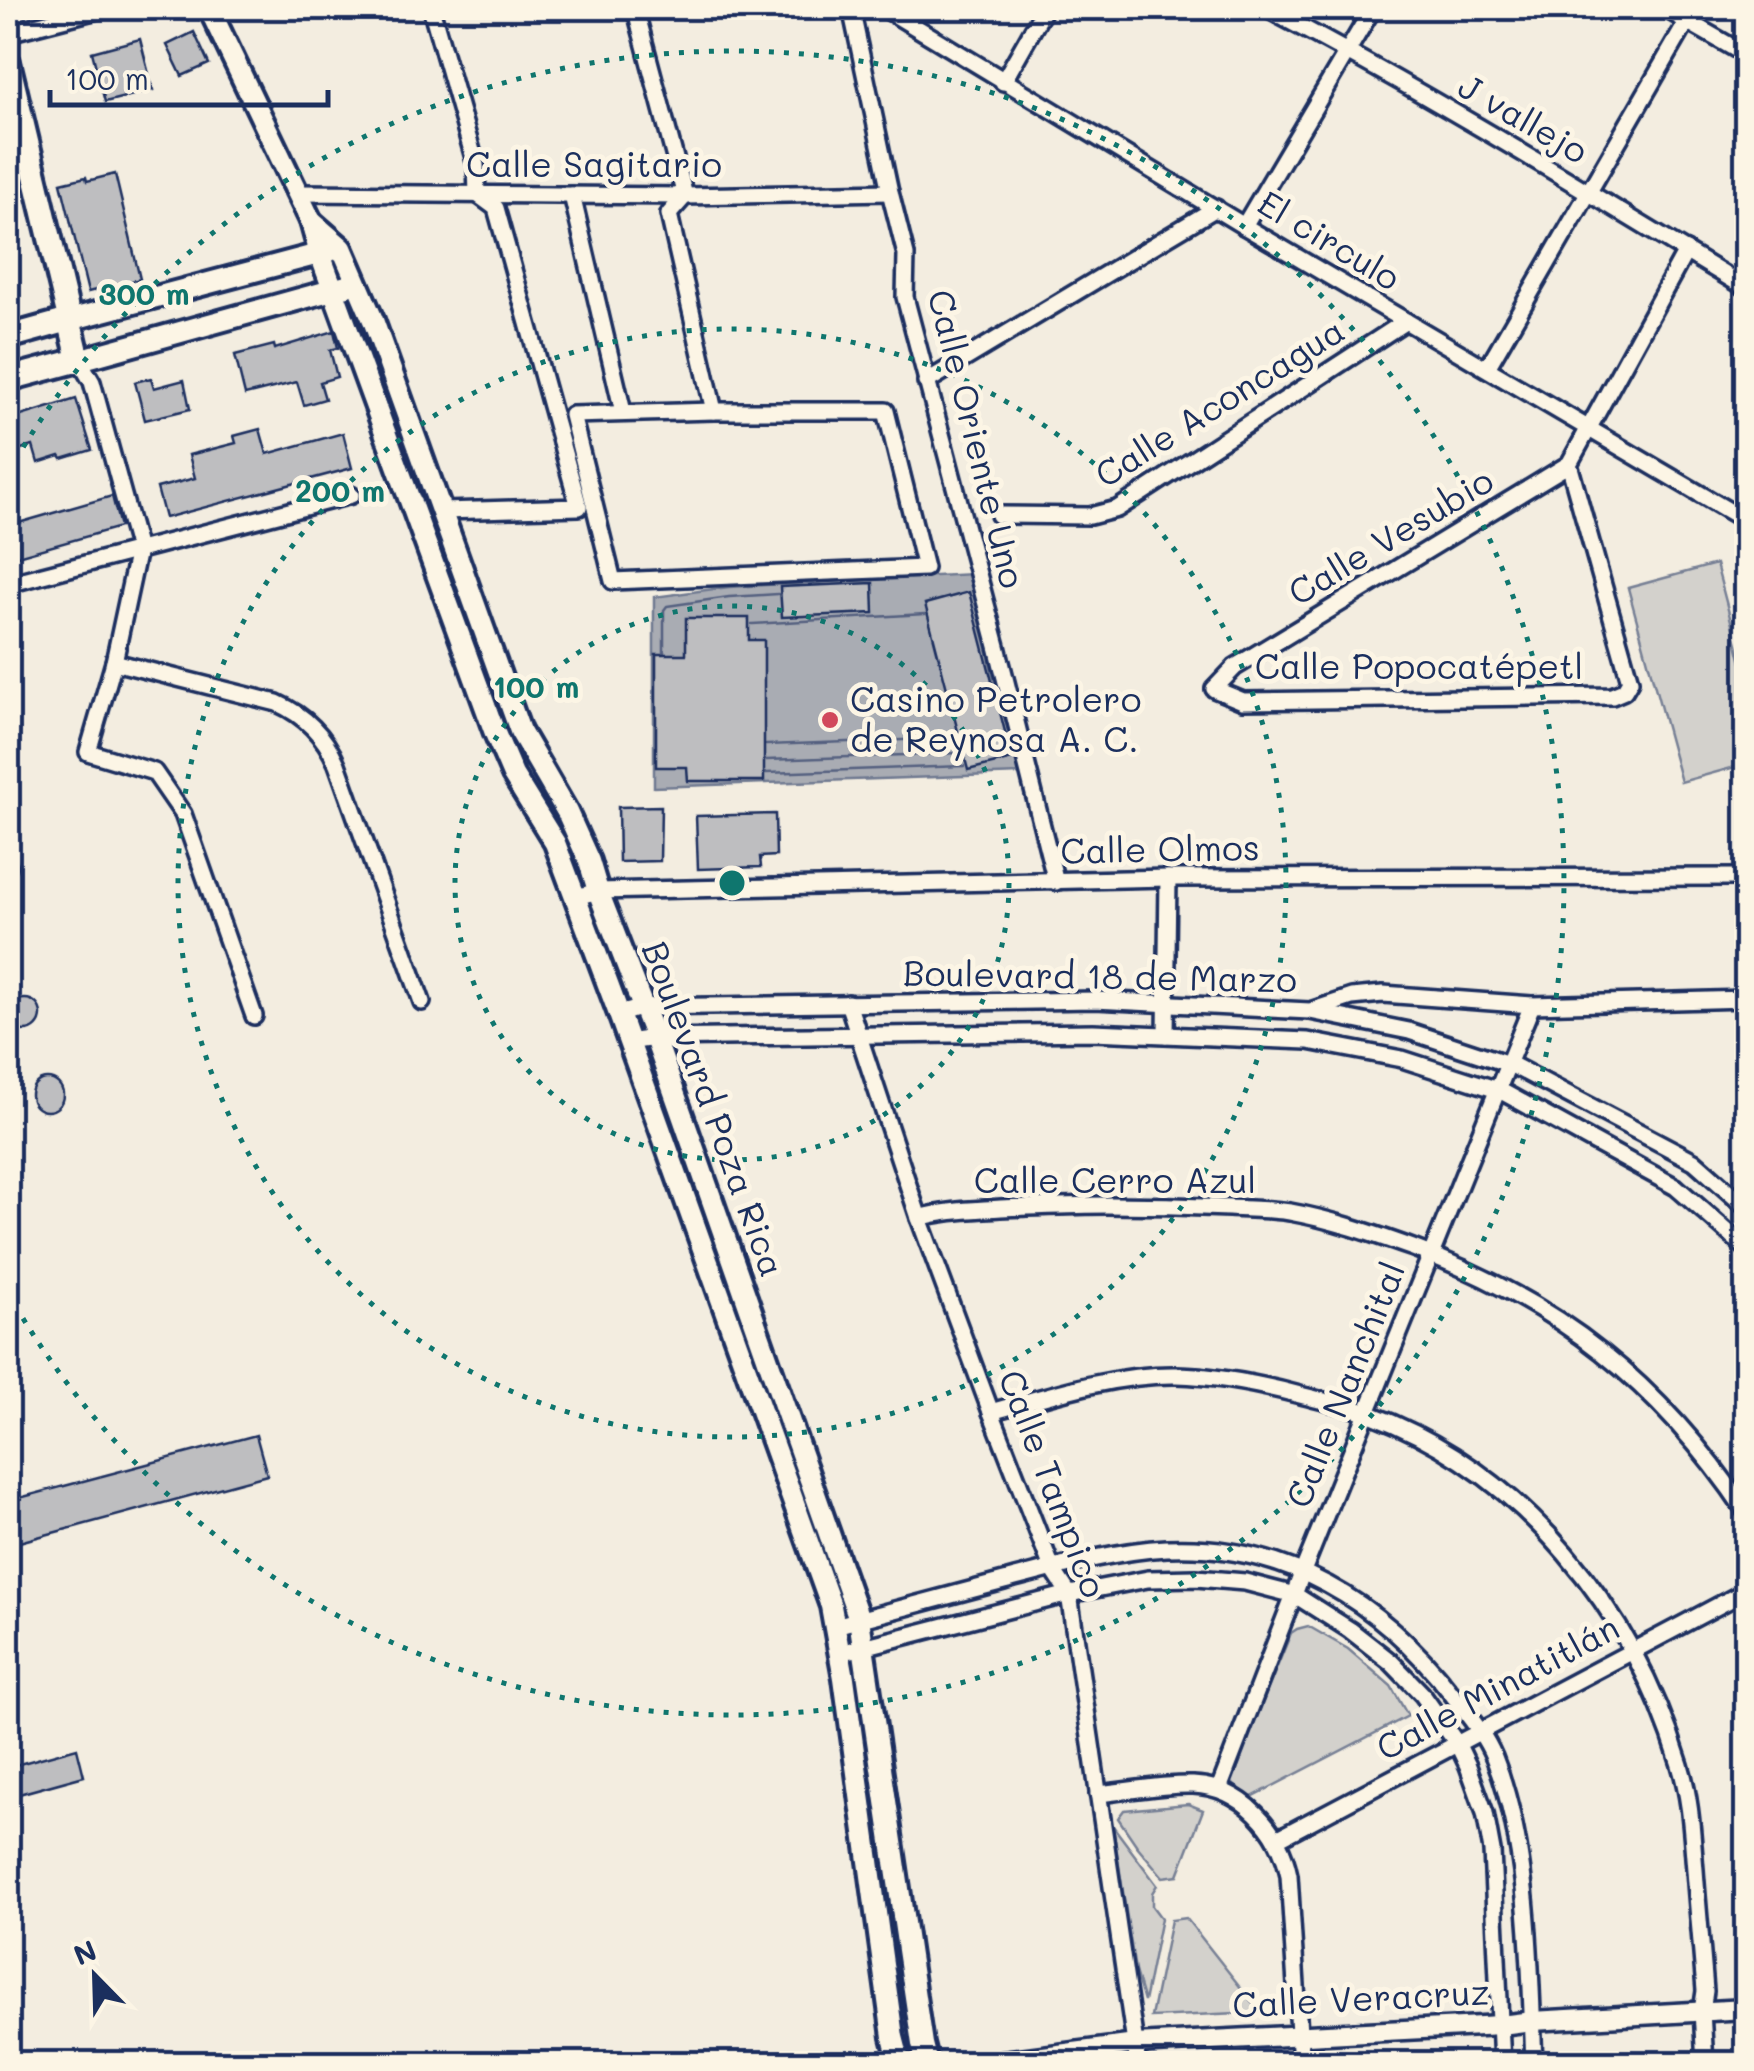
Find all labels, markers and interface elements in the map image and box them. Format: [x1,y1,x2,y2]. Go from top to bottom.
scale bar [50,45,328,107]
text: 100 m [65,58,149,98]
street label: J vallejo [1451,62,1597,173]
street label: Calle Sagitario [466,140,722,186]
street label: El circulo [1250,179,1410,300]
text: 300 m [98,273,190,313]
street label: Calle Oriente Uno [919,284,1037,593]
street label: Calle Aconcagua [1086,306,1352,497]
street label: Calle Vesubio [1279,456,1501,615]
text: 200 m [295,470,385,510]
street label: Calle Popocatépetl [1255,642,1583,688]
text: 100 m [493,666,579,706]
place label: Casino Petrolero de Reynosa A. C. [850,675,1141,761]
marker: Casino Petrolero de Reynosa A. C. [819,709,841,731]
street label: Calle Olmos [1060,823,1260,873]
centre of rings [714,865,750,901]
street label: Boulevard Poza Rica [633,934,797,1282]
street label: Boulevard 18 de Marzo [903,949,1297,1001]
street label: Calle Cerro Azul [974,1156,1256,1202]
street label: Calle Nanchital [1274,1255,1414,1514]
street label: Calle Tampico [989,1363,1118,1604]
street label: Calle Minatitlán [1368,1603,1626,1770]
north arrow [45,1926,145,2026]
text: N [68,1931,102,1973]
street label: Calle Veracruz [1231,1967,1491,2027]

